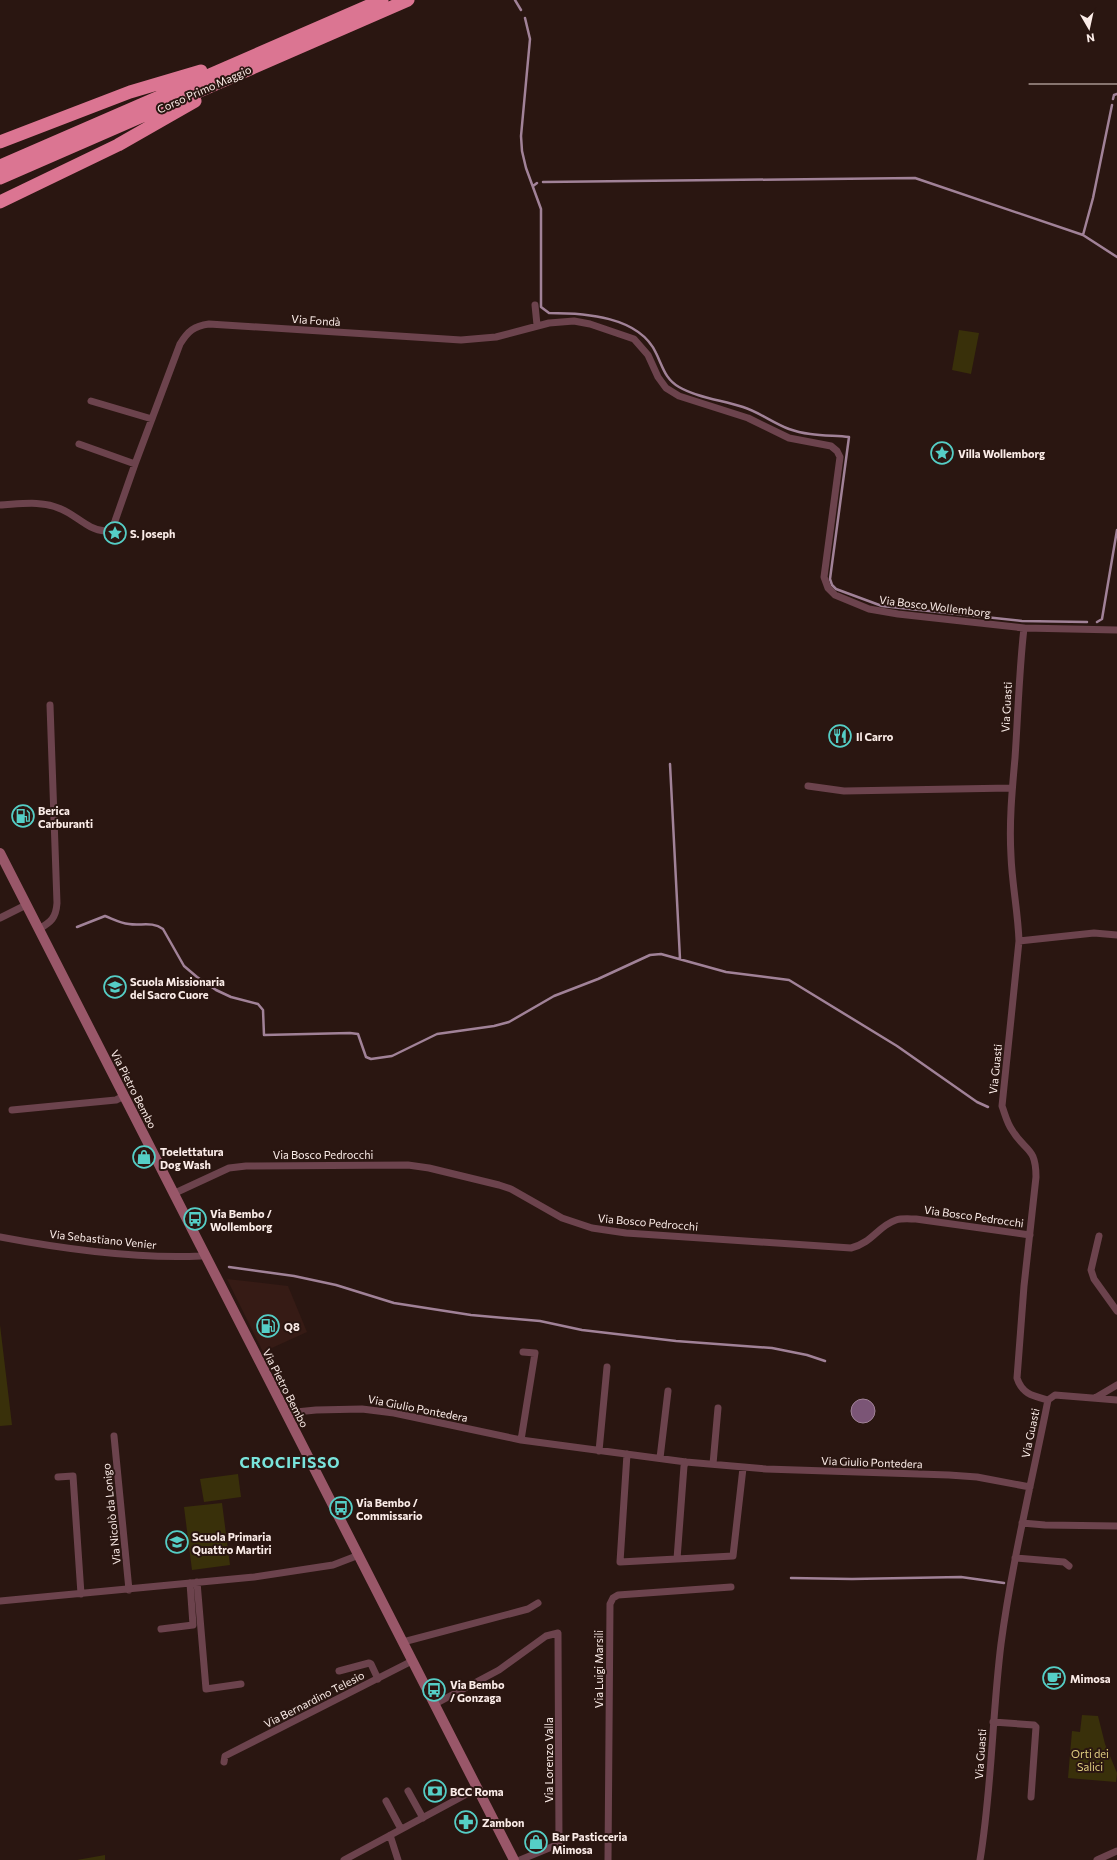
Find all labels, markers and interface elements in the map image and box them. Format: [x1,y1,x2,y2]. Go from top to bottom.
north arrow [1069,8,1109,48]
text: N [1086,31,1096,45]
street label: Corso Primo Maggio [155,62,254,116]
street label: Via Fondà [291,312,341,328]
place icon: Villa Wollemborg [929,440,955,466]
place label: Villa Wollemborg [958,447,1045,460]
place icon: S. Joseph [102,520,128,546]
place label: S. Joseph [130,527,175,541]
street label: Via Bosco Wollemborg [878,593,992,619]
street label: Via Guasti [998,681,1014,733]
restaurant icon: Il Carro [827,723,853,749]
place label: Il Carro [856,730,894,743]
fuel station icon: Berica Carburanti [10,803,36,829]
place label: Berica Carburanti [38,804,93,830]
school or university icon: Scuola Missionaria del Sacro Cuore [102,974,128,1000]
place label: Scuola Missionaria del Sacro Cuore [130,975,225,1001]
street label: Via Guasti [986,1043,1004,1095]
street label: Via Pietro Bembo [109,1047,160,1131]
shop icon: Toelettatura Dog Wash [131,1144,157,1170]
place label: Toelettatura Dog Wash [160,1145,224,1171]
street label: Via Bosco Pedrocchi [273,1148,373,1161]
street label: Via Bosco Pedrocchi [923,1203,1025,1229]
bus stop icon: Via Bembo / Wollemborg [182,1206,208,1232]
place label: Via Bembo / Wollemborg [210,1207,272,1233]
street label: Via Bosco Pedrocchi [597,1211,699,1233]
street label: Via Sebastiano Venier [49,1227,158,1251]
fuel station icon: Q8 [255,1313,281,1339]
place label: Q8 [284,1320,300,1333]
street label: Via Pietro Bembo [261,1346,312,1430]
street label: Via Giulio Pontedera [367,1392,469,1424]
street label: Via Guasti [1018,1407,1042,1459]
district label: CROCIFISSO [239,1453,341,1471]
street label: Via Giulio Pontedera [821,1454,923,1470]
street label: Via Nicolò da Lonigo [99,1462,123,1565]
bus stop icon: Via Bembo / Commissario [328,1495,354,1521]
place label: Via Bembo / Commissario [356,1496,423,1522]
school or university icon: Scuola Primaria Quattro Martiri [164,1529,190,1555]
place label: Scuola Primaria Quattro Martiri [192,1530,272,1556]
street label: Via Luigi Marsili [592,1630,605,1708]
cafe icon: Mimosa [1041,1665,1067,1691]
street label: Via Bernardino Telesio [262,1668,367,1730]
place label: Mimosa [1070,1672,1111,1685]
bus stop icon: Via Bembo / Gonzaga [421,1677,447,1703]
place label: Via Bembo / Gonzaga [450,1678,505,1704]
street label: Via Lorenzo Valla [542,1717,555,1803]
street label: Via Guasti [972,1728,988,1780]
park label: Orti dei Salici [1071,1747,1109,1773]
bank icon: BCC Roma [422,1778,448,1804]
place label: BCC Roma [450,1785,504,1798]
pharmacy icon: Zambon [453,1809,479,1835]
place label: Zambon [482,1816,524,1829]
shop icon: Bar Pasticceria Mimosa [523,1829,549,1855]
place label: Bar Pasticceria Mimosa [552,1830,627,1856]

